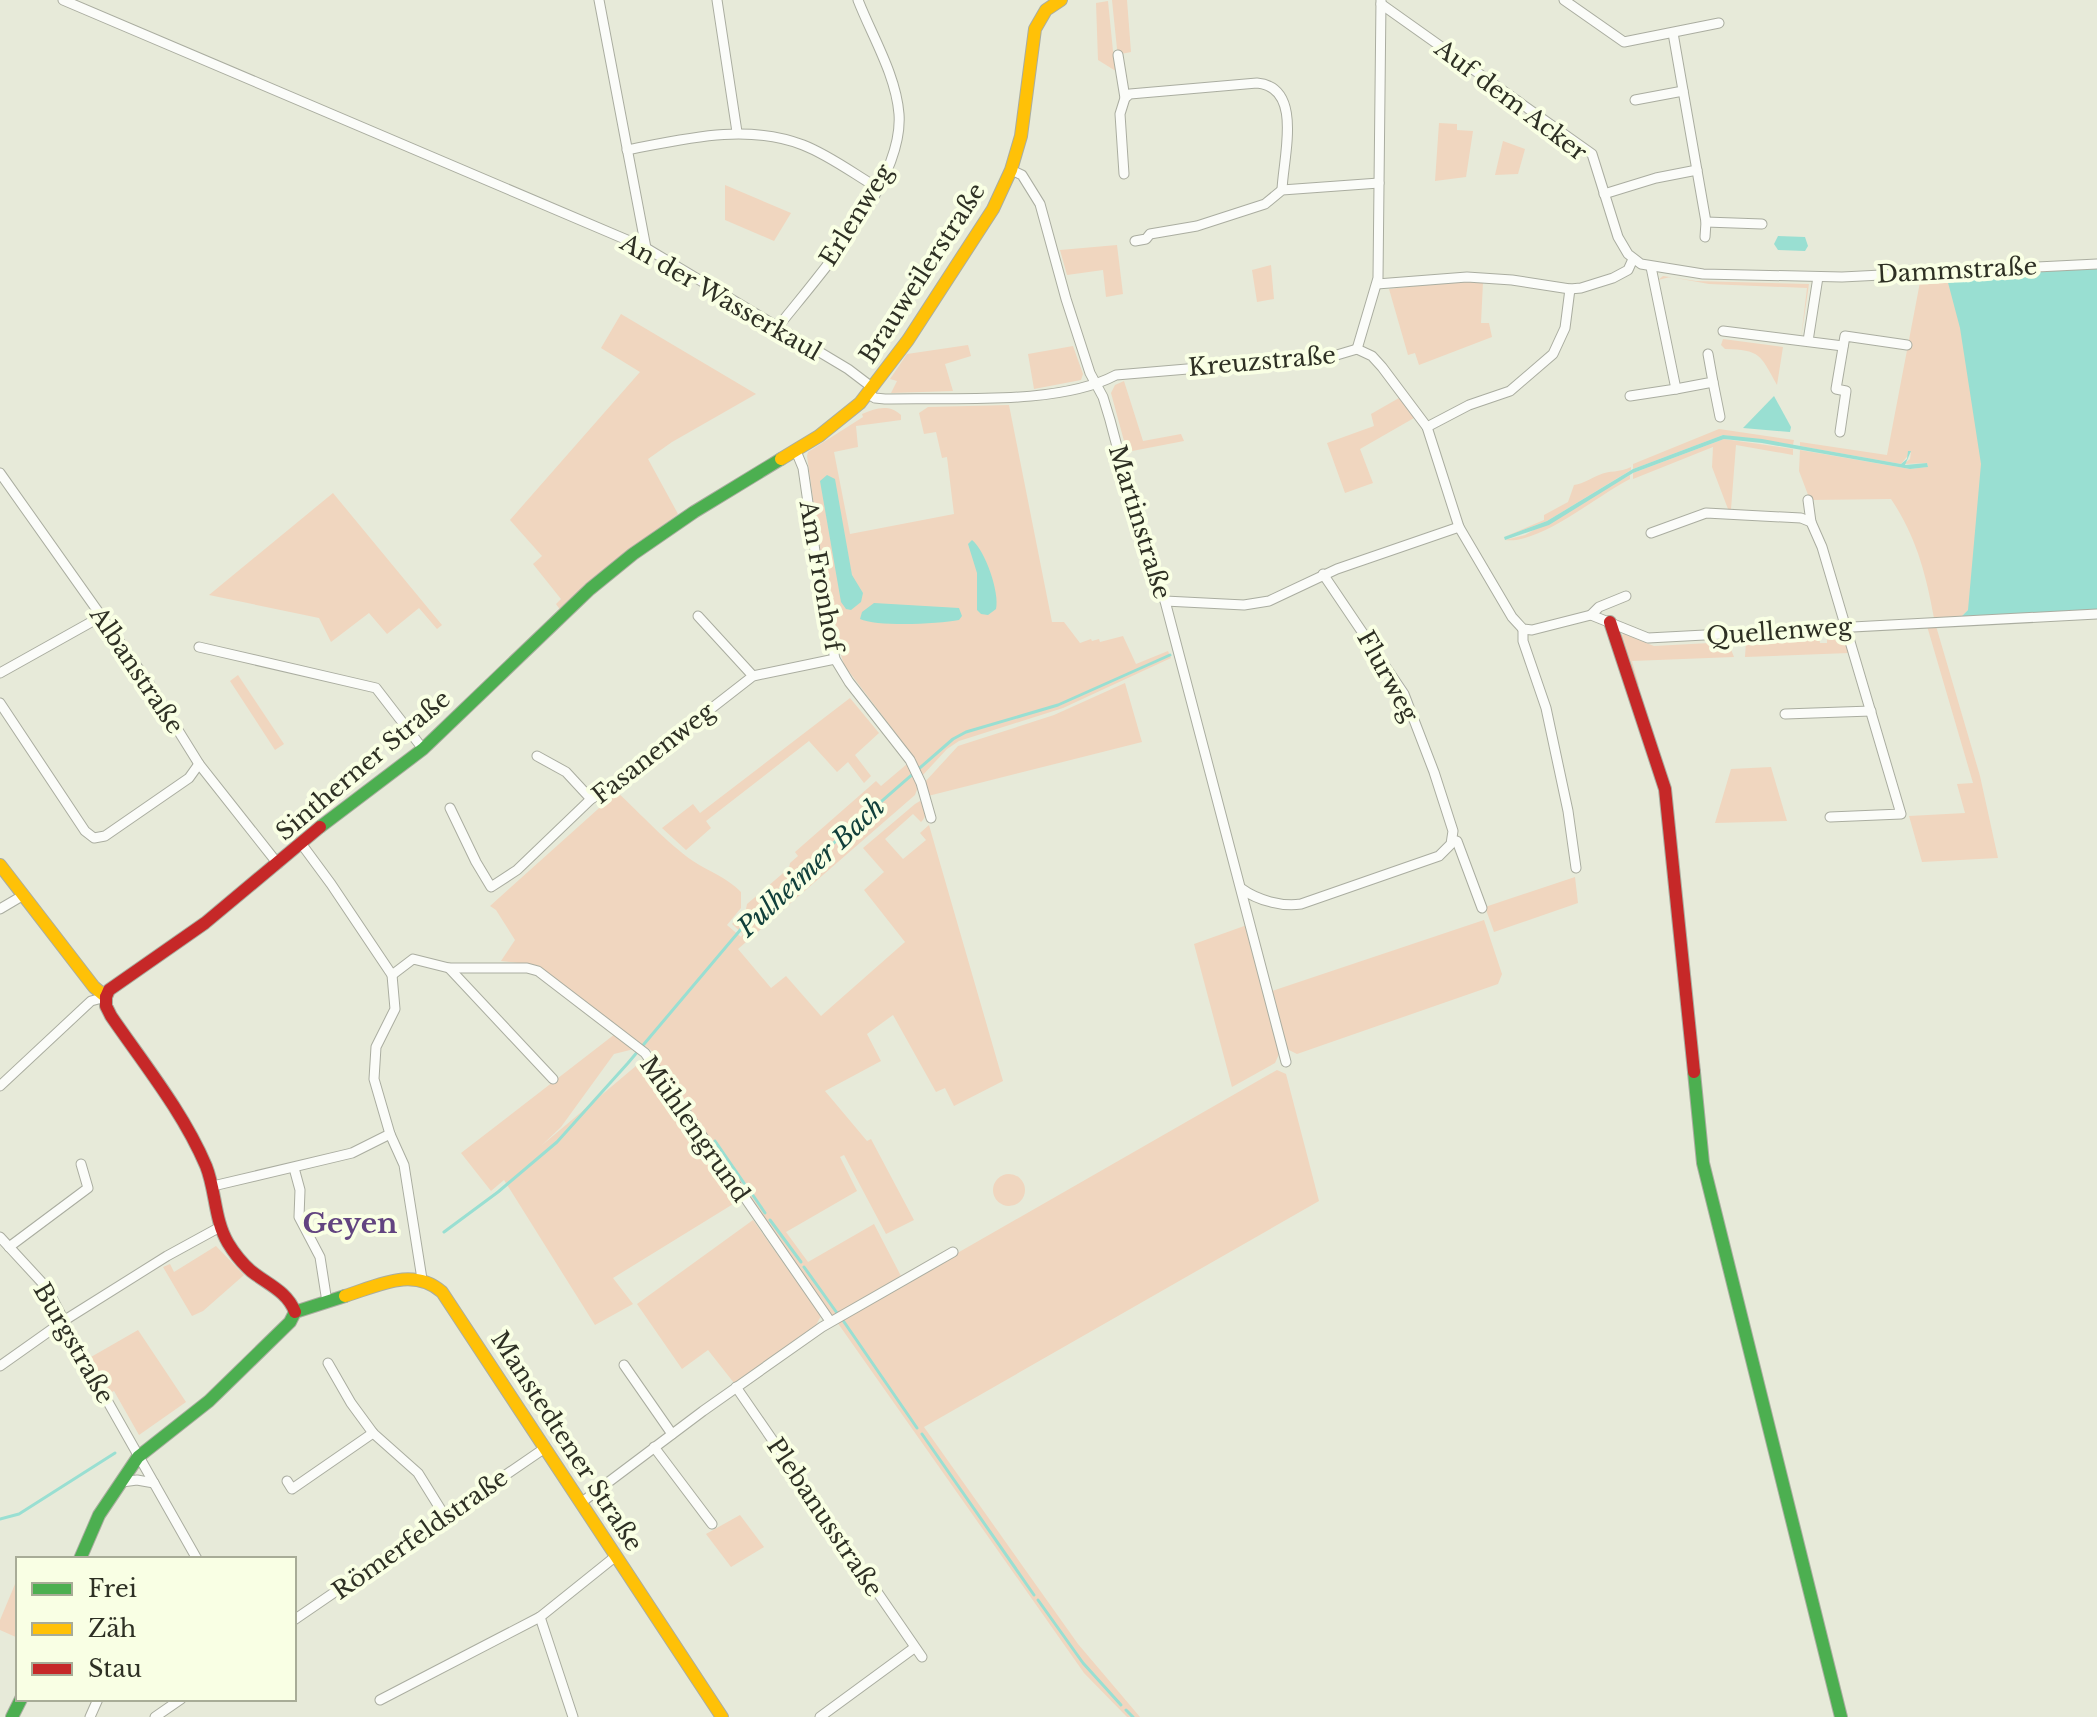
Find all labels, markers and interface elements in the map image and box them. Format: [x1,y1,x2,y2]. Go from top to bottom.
street label: Auf dem Acker [1428,33,1593,167]
street label: Erlenweg [813,158,899,271]
street label: Brauweilerstraße [853,177,991,369]
street label: An der Wasserkaul [615,227,827,366]
street label: Dammstraße [1876,251,2038,289]
street label: Kreuzstraße [1187,340,1337,382]
street label: Martinstraße [1103,441,1177,603]
street label: Am Fronhof [793,497,849,657]
street label: Albanstraße [83,600,190,739]
street label: Quellenweg [1705,611,1854,651]
street label: Flurweg [1351,625,1425,727]
street label: Sintherner Straße [270,684,456,846]
street label: Fasanenweg [586,696,720,810]
water label: Pulheimer Bach [730,791,891,944]
street label: Mühlengrund [634,1051,756,1207]
district label: Geyen [303,1206,397,1241]
street label: Burgstraße [28,1277,120,1409]
street label: Manstedtener Straße [485,1326,649,1556]
street label: Plebanusstraße [761,1432,889,1602]
street label: Römerfeldstraße [327,1463,513,1605]
legend [16,1557,296,1701]
text: Frei [88,1574,137,1603]
text: Zäh [88,1614,136,1643]
text: Stau [88,1654,142,1683]

